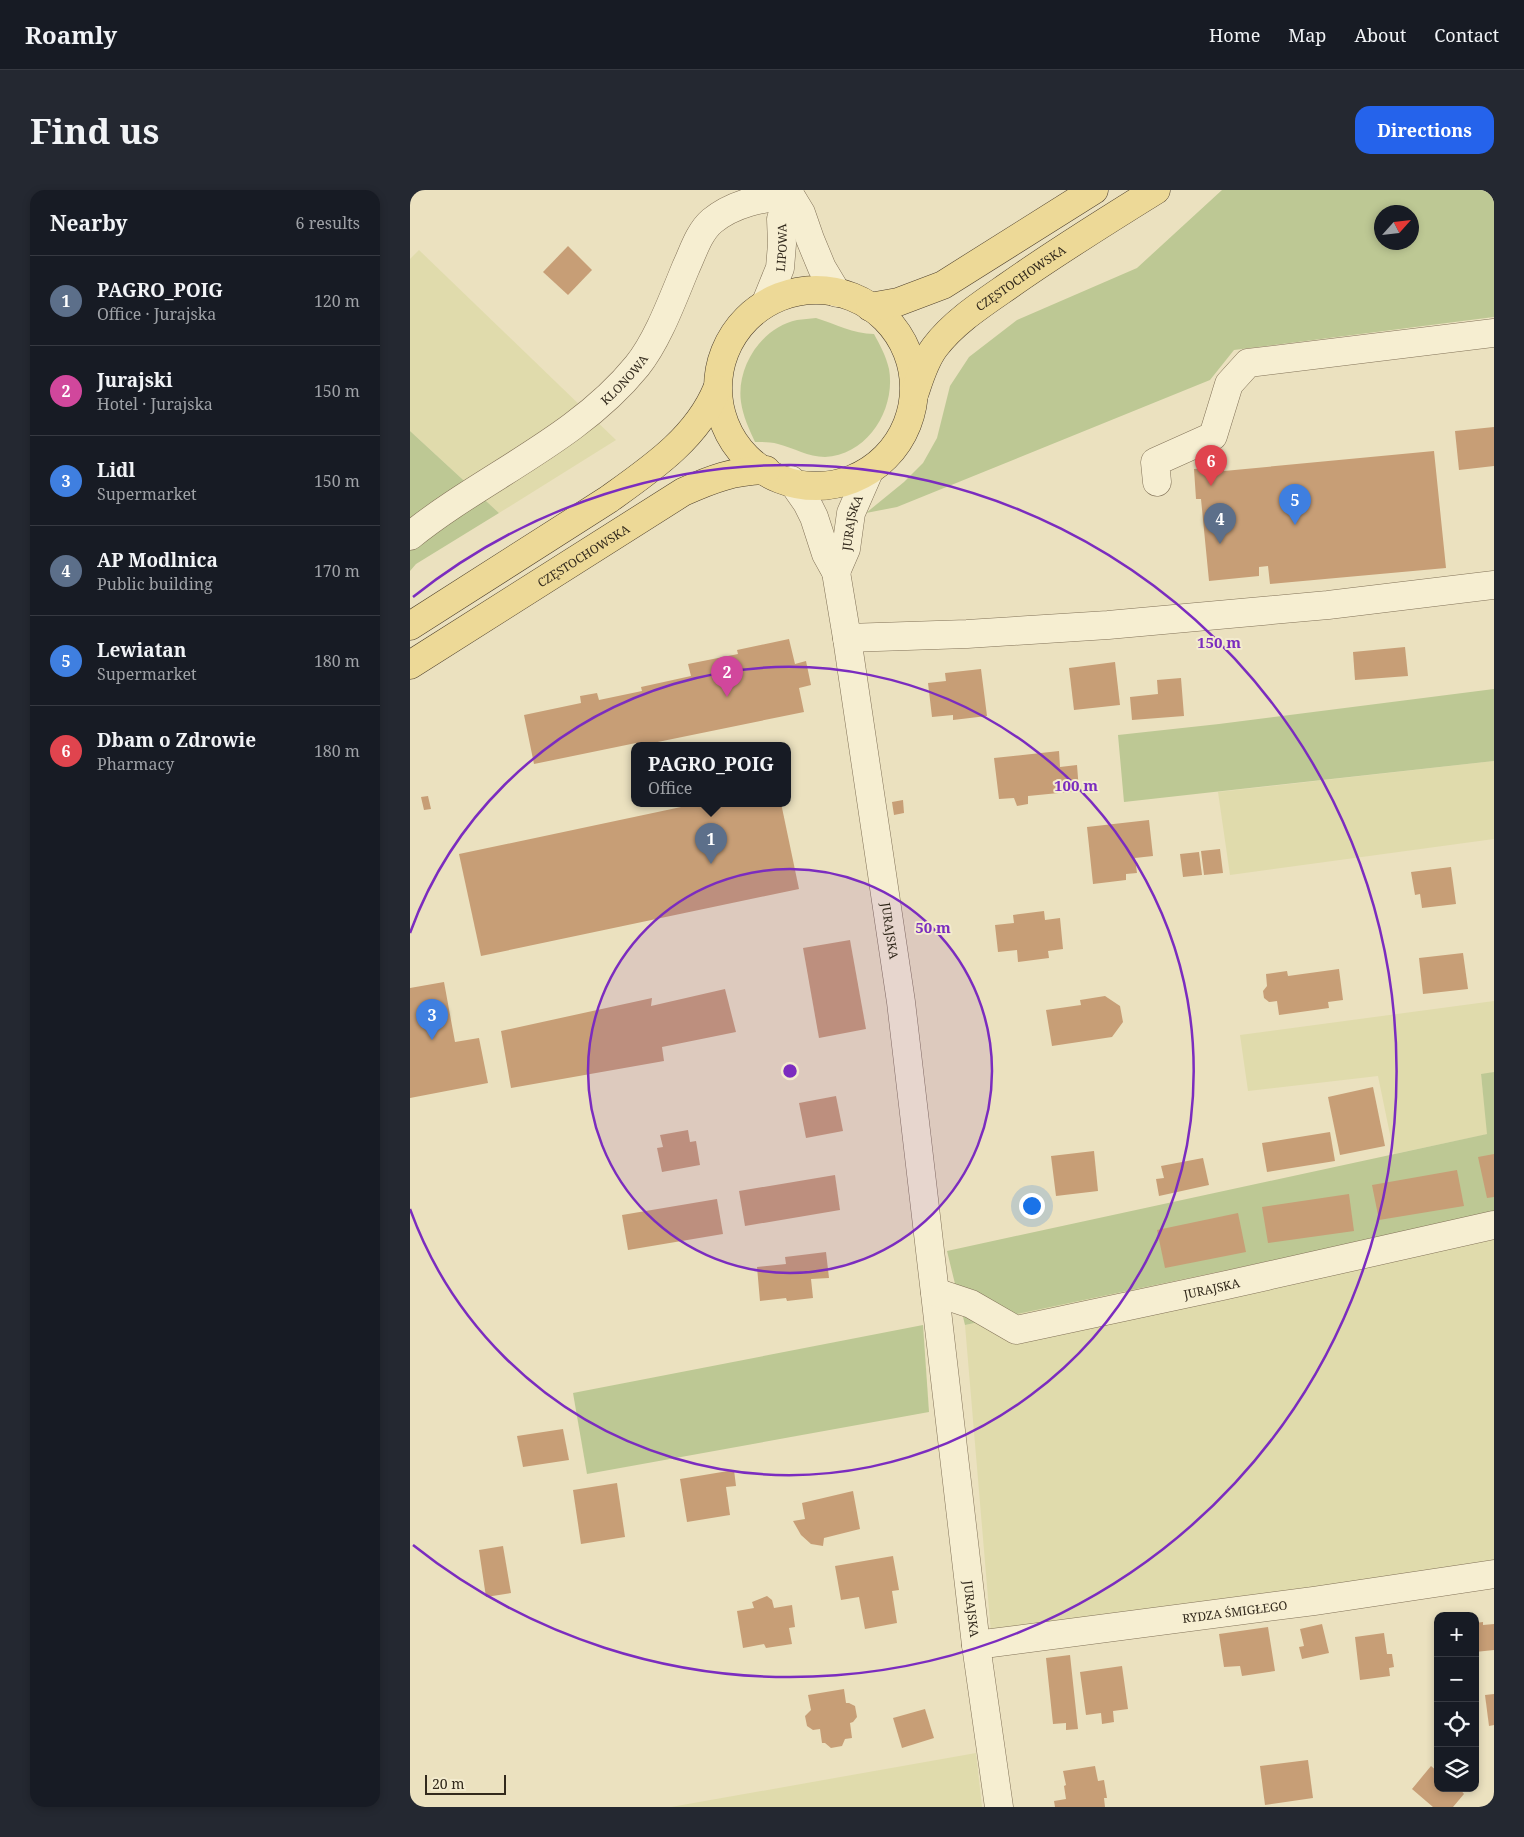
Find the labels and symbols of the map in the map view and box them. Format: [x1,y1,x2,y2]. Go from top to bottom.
north arrow [1374,205,1419,250]
street label: LIPOWA [771,223,791,272]
street label: CZĘSTOCHOWSKA [972,240,1069,315]
street label: KLONOWA [597,350,652,408]
pin: 6 [1195,445,1227,486]
pin: 5 [1279,484,1311,525]
street label: JURAJSKA [837,492,867,553]
pin: 4 [1204,503,1236,544]
street label: CZĘSTOCHOWSKA [534,519,633,591]
text: 150 m [1197,632,1241,652]
pin: 2 [711,656,743,697]
text: 100 m [1054,775,1098,795]
pin: 1 [695,823,727,864]
street label: JURAJSKA [878,900,903,961]
text: 50 m [915,917,951,937]
pin: 3 [416,999,448,1040]
centre of rings [781,1062,799,1080]
your location [1019,1193,1045,1219]
street label: JURAJSKA [1181,1274,1242,1303]
street label: JURAJSKA [960,1579,984,1639]
street label: RYDZA ŚMIGŁEGO [1181,1596,1288,1627]
scale bar [425,1772,506,1795]

